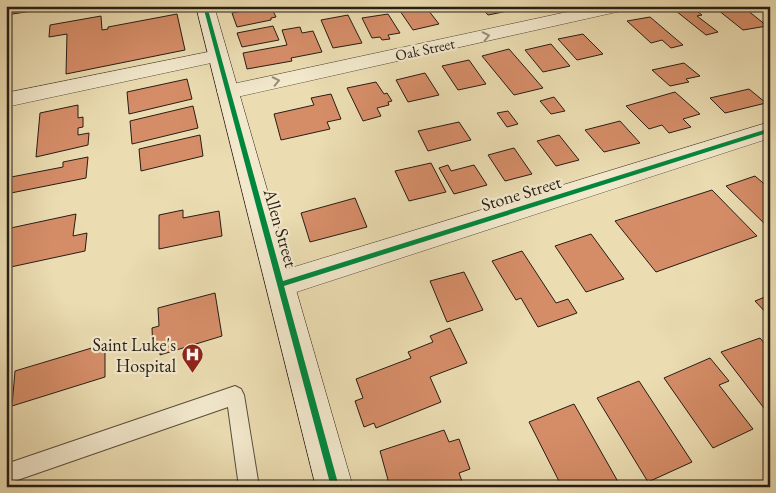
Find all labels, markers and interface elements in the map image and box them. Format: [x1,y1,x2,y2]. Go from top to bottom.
one-way arrow [481,31,490,42]
street label: Oak Street [393,33,457,65]
one-way arrow [271,76,280,87]
street label: Stone Street [478,170,564,216]
street label: Allen Street [259,185,303,270]
place label: Saint Luke's Hospital [92,333,176,377]
hospital icon: Saint Luke's Hospital [180,342,204,373]

